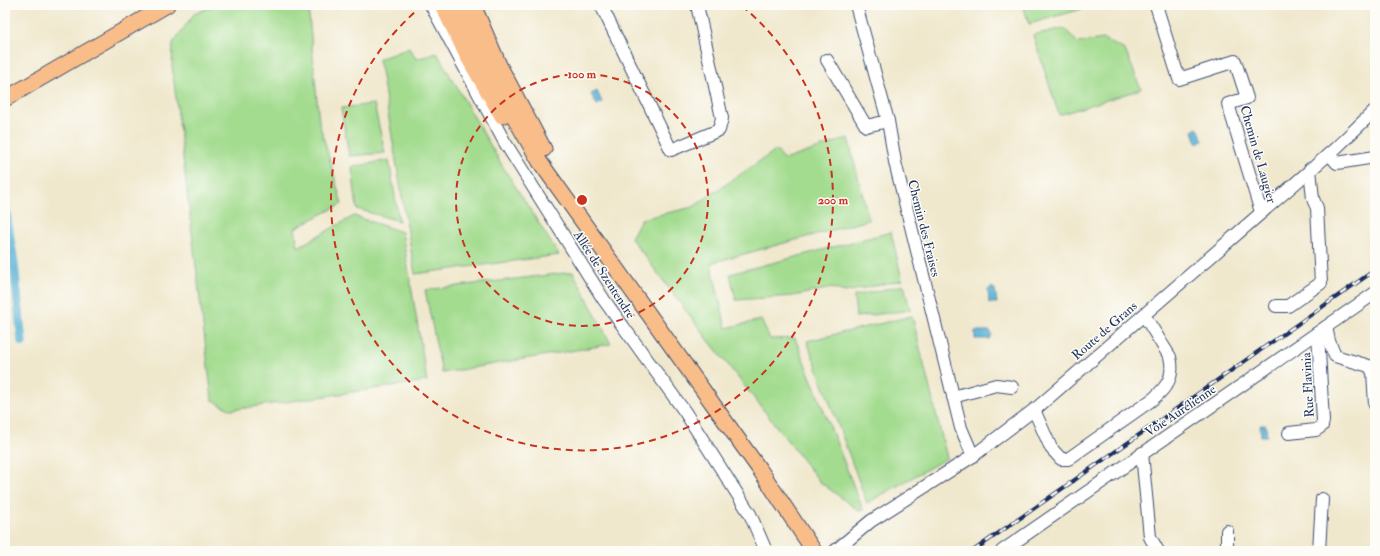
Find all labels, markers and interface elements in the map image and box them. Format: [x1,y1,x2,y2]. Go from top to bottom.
text: 100 m [568,67,597,82]
street label: Chemin de Laugier [1236,104,1280,205]
street label: Chemin des Fraises [904,178,944,279]
centre of rings [575,193,589,207]
text: 200 m [818,193,849,208]
street label: Allée de Szentendre [569,227,639,322]
street label: Route de Grans [1069,298,1141,363]
street label: Rue Flavinia [1298,351,1318,418]
street label: Voie Aurélienne [1142,381,1220,440]

